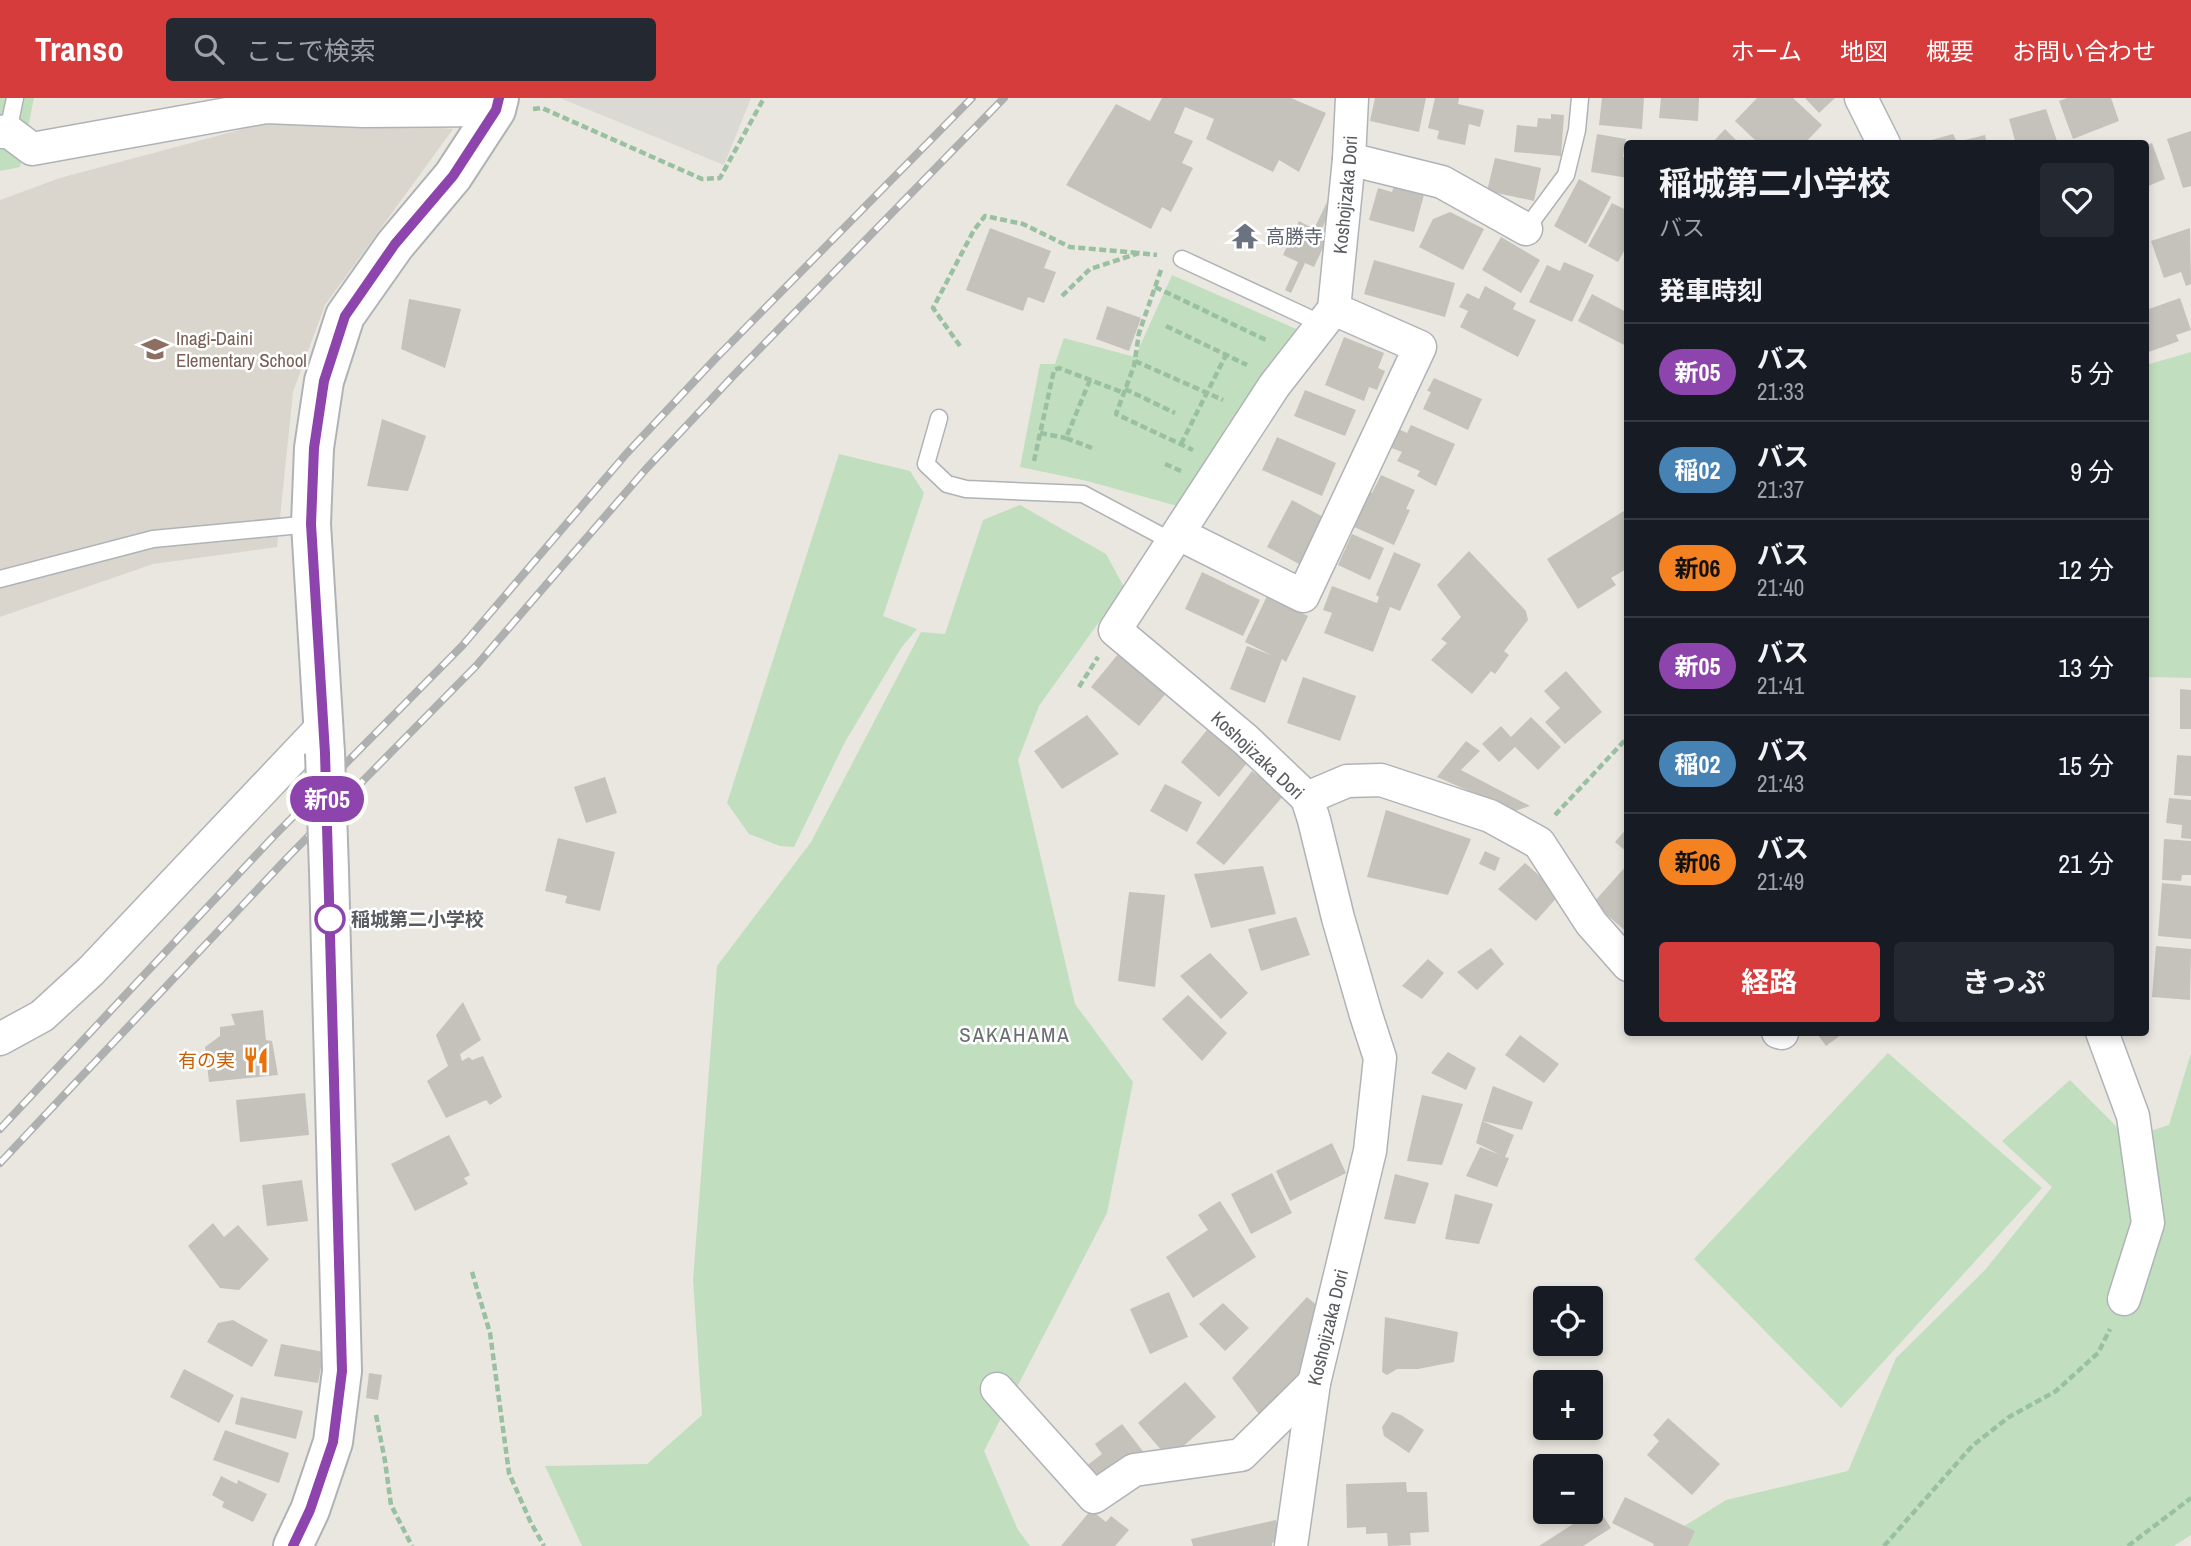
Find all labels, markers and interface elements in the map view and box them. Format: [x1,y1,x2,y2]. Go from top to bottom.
search box [166,18,656,81]
text: Transo [35,27,124,71]
icon: search [190,30,228,68]
text: ここで検索 [246,33,376,68]
text: ホーム [1731,35,1802,67]
text: 地図 [1840,35,1888,67]
text: 概要 [1926,35,1974,67]
text: お問い合わせ [2012,35,2156,67]
street label: Koshojizaka Dori [1327,135,1363,255]
text: 稲城第二小学校 [1659,161,1890,205]
button: heart [2040,163,2114,237]
text: バス [1659,212,1705,243]
temple icon: 高勝寺 [1230,221,1260,251]
place label: 高勝寺 [1266,223,1323,249]
text: 発車時刻 [1659,273,1763,308]
place label: Inagi-Daini Elementary School [176,325,307,373]
school or university icon: Inagi-Daini Elementary School [140,334,170,364]
text: バス [1757,341,1809,376]
text: 新05 [1675,356,1720,388]
text: 5 分 [2070,356,2114,391]
text: 21:33 [1757,376,1804,407]
text: バス [1757,439,1809,474]
text: 稲02 [1675,454,1720,486]
text: 9 分 [2070,454,2114,489]
text: 21:37 [1757,474,1804,505]
text: バス [1757,537,1809,572]
text: 新06 [1675,552,1720,584]
text: 12 分 [2058,552,2114,587]
text: 21:40 [1757,572,1804,603]
text: バス [1757,635,1809,670]
text: 新05 [1675,650,1720,682]
text: 13 分 [2058,650,2114,685]
text: 21:41 [1757,670,1804,701]
street label: Koshojizaka Dori [1206,705,1310,805]
text: バス [1757,733,1809,768]
text: 稲02 [1675,748,1720,780]
text: 15 分 [2058,748,2114,783]
text: 21:43 [1757,768,1804,799]
line badge: 新05 [287,776,367,822]
text: 新05 [304,783,350,815]
text: バス [1757,831,1809,866]
text: 新06 [1675,846,1720,878]
text: 21 分 [2058,846,2114,881]
text: 21:49 [1757,866,1804,897]
marker: 稲城第二小学校 [315,904,345,934]
place label: 稲城第二小学校 [351,906,484,932]
button: 経路 [1659,942,1880,1022]
button: きっぷ [1894,942,2114,1022]
district label: SAKAHAMA [959,1020,1071,1049]
restaurant icon: 有の実 [241,1045,271,1075]
place label: 有の実 [178,1047,235,1073]
street label: Koshojizaka Dori [1301,1266,1354,1388]
map controls [1533,1286,1603,1524]
button: locate [1533,1286,1603,1356]
button: + [1533,1370,1603,1440]
button: − [1533,1454,1603,1524]

